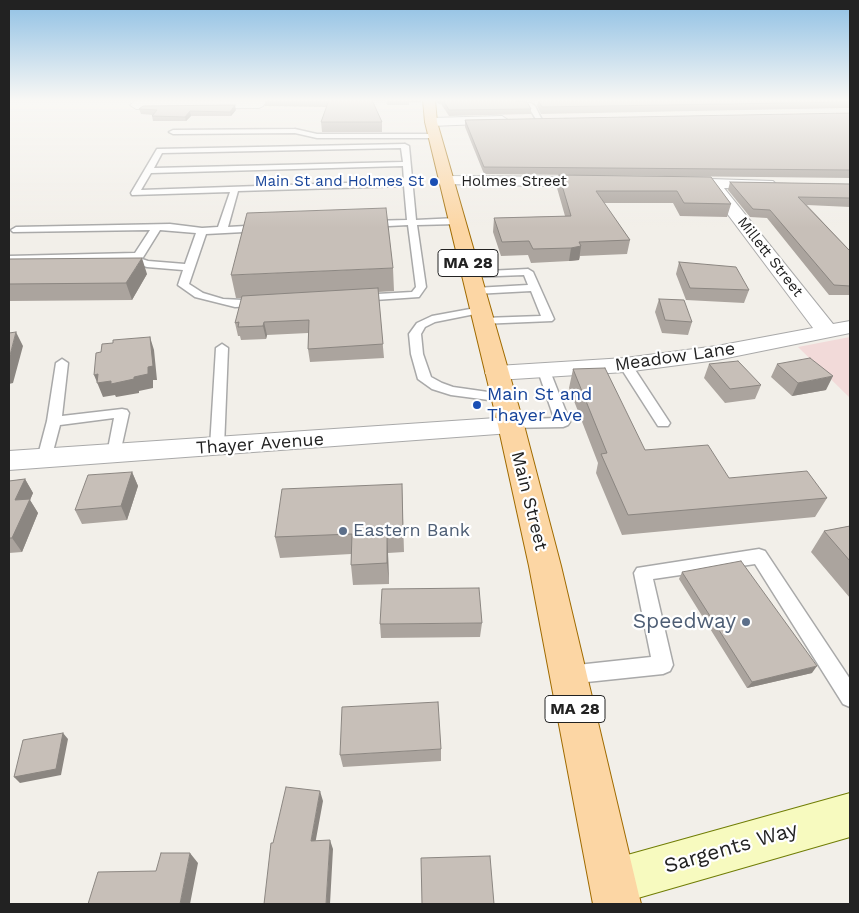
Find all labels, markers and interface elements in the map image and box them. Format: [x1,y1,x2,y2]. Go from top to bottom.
place label: Main St and Holmes St [255,173,424,191]
street label: Holmes Street [461,173,567,191]
marker: Main St and Holmes St [428,176,440,188]
street label: Millett Street [733,214,807,300]
road number: MA 28 [438,250,498,276]
street label: Meadow Lane [613,338,737,376]
place label: Main St and Thayer Ave [487,384,592,426]
marker: Main St and Thayer Ave [471,399,483,411]
street label: Thayer Avenue [195,429,325,459]
street label: Main Street [506,449,552,553]
place label: Eastern Bank [353,520,470,542]
marker: Eastern Bank [337,525,349,537]
place label: Speedway [633,609,736,635]
marker: Speedway [740,616,752,628]
road number: MA 28 [545,696,605,722]
street label: Sargents Way [661,817,801,879]

